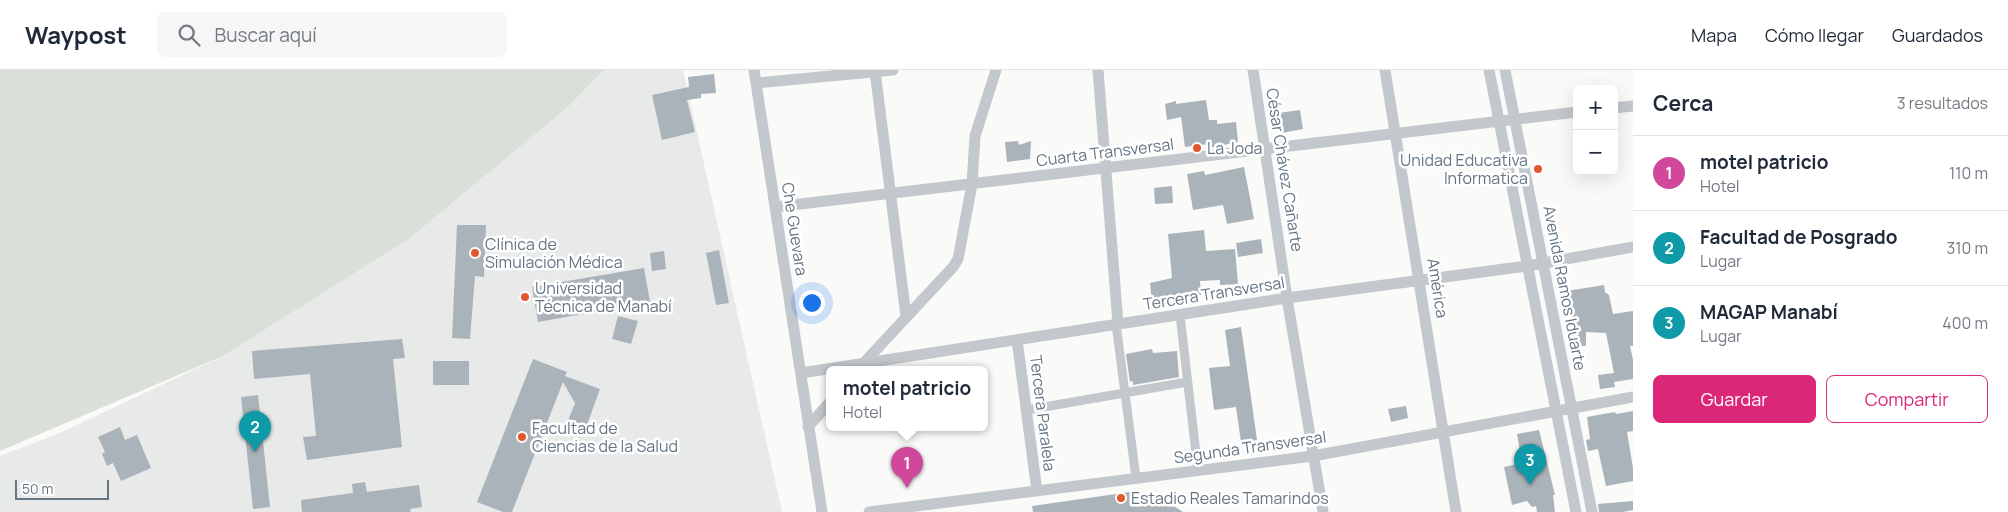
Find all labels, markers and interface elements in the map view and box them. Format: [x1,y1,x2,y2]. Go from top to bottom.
search box [157,12,507,57]
text: Waypost [25,18,127,51]
icon: search [175,21,203,49]
text: Buscar aquí [215,22,317,48]
text: Mapa [1691,23,1737,47]
text: Cómo llegar [1765,23,1864,47]
text: Guardados [1892,23,1983,47]
map controls [1573,85,1618,175]
button: + [1573,85,1618,130]
street label: César Chávez Cañarte [1261,87,1309,253]
text: Cerca [1653,89,1713,117]
text: 3 resultados [1897,92,1988,114]
button: − [1573,130,1618,175]
street label: Cuarta Transversal [1035,133,1175,171]
place label: La Joda [1207,137,1263,159]
marker: La Joda [1191,142,1203,154]
place label: Unidad Educativa Informatica [1400,149,1528,189]
text: motel patricio [1700,149,1828,175]
text: 1 [1665,162,1673,184]
text: 110 m [1949,162,1988,184]
marker: Unidad Educativa Informatica [1532,163,1544,175]
text: Hotel [1700,175,1740,197]
street label: Che Guevara [777,181,813,277]
street label: Avenida Ramos Iduarte [1538,204,1592,372]
text: Facultad de Posgrado [1700,224,1898,250]
place label: Clínica de Simulación Médica [485,233,623,273]
text: 2 [1664,237,1674,259]
text: 310 m [1946,237,1988,259]
marker: Clínica de Simulación Médica [469,247,481,259]
text: Lugar [1700,250,1742,272]
street label: América [1422,257,1454,319]
street label: Tercera Transversal [1142,271,1286,315]
place label: Universidad Técnica de Manabí [535,277,672,317]
your location [799,290,825,316]
marker: Universidad Técnica de Manabí [519,291,531,303]
text: MAGAP Manabí [1700,299,1838,325]
text: 3 [1664,312,1674,334]
text: 400 m [1942,312,1988,334]
text: Lugar [1700,325,1742,347]
street label: Tercera Paralela [1025,354,1061,472]
popup [826,366,988,431]
text: motel patricio [843,375,971,401]
button: Guardar [1653,375,1816,423]
button: Compartir [1826,375,1988,423]
text: Hotel [843,401,882,423]
pin: 2 [239,411,271,452]
place label: Facultad de Ciencias de la Salud [532,417,678,457]
street label: Segunda Transversal [1172,425,1328,469]
marker: Facultad de Ciencias de la Salud [516,431,528,443]
pin: 3 [1514,444,1546,485]
pin: 1 [891,447,923,488]
scale bar [15,477,109,500]
text: 50 m [22,479,53,498]
place label: Estadio Reales Tamarindos [1131,487,1329,509]
marker: Estadio Reales Tamarindos [1115,492,1127,504]

